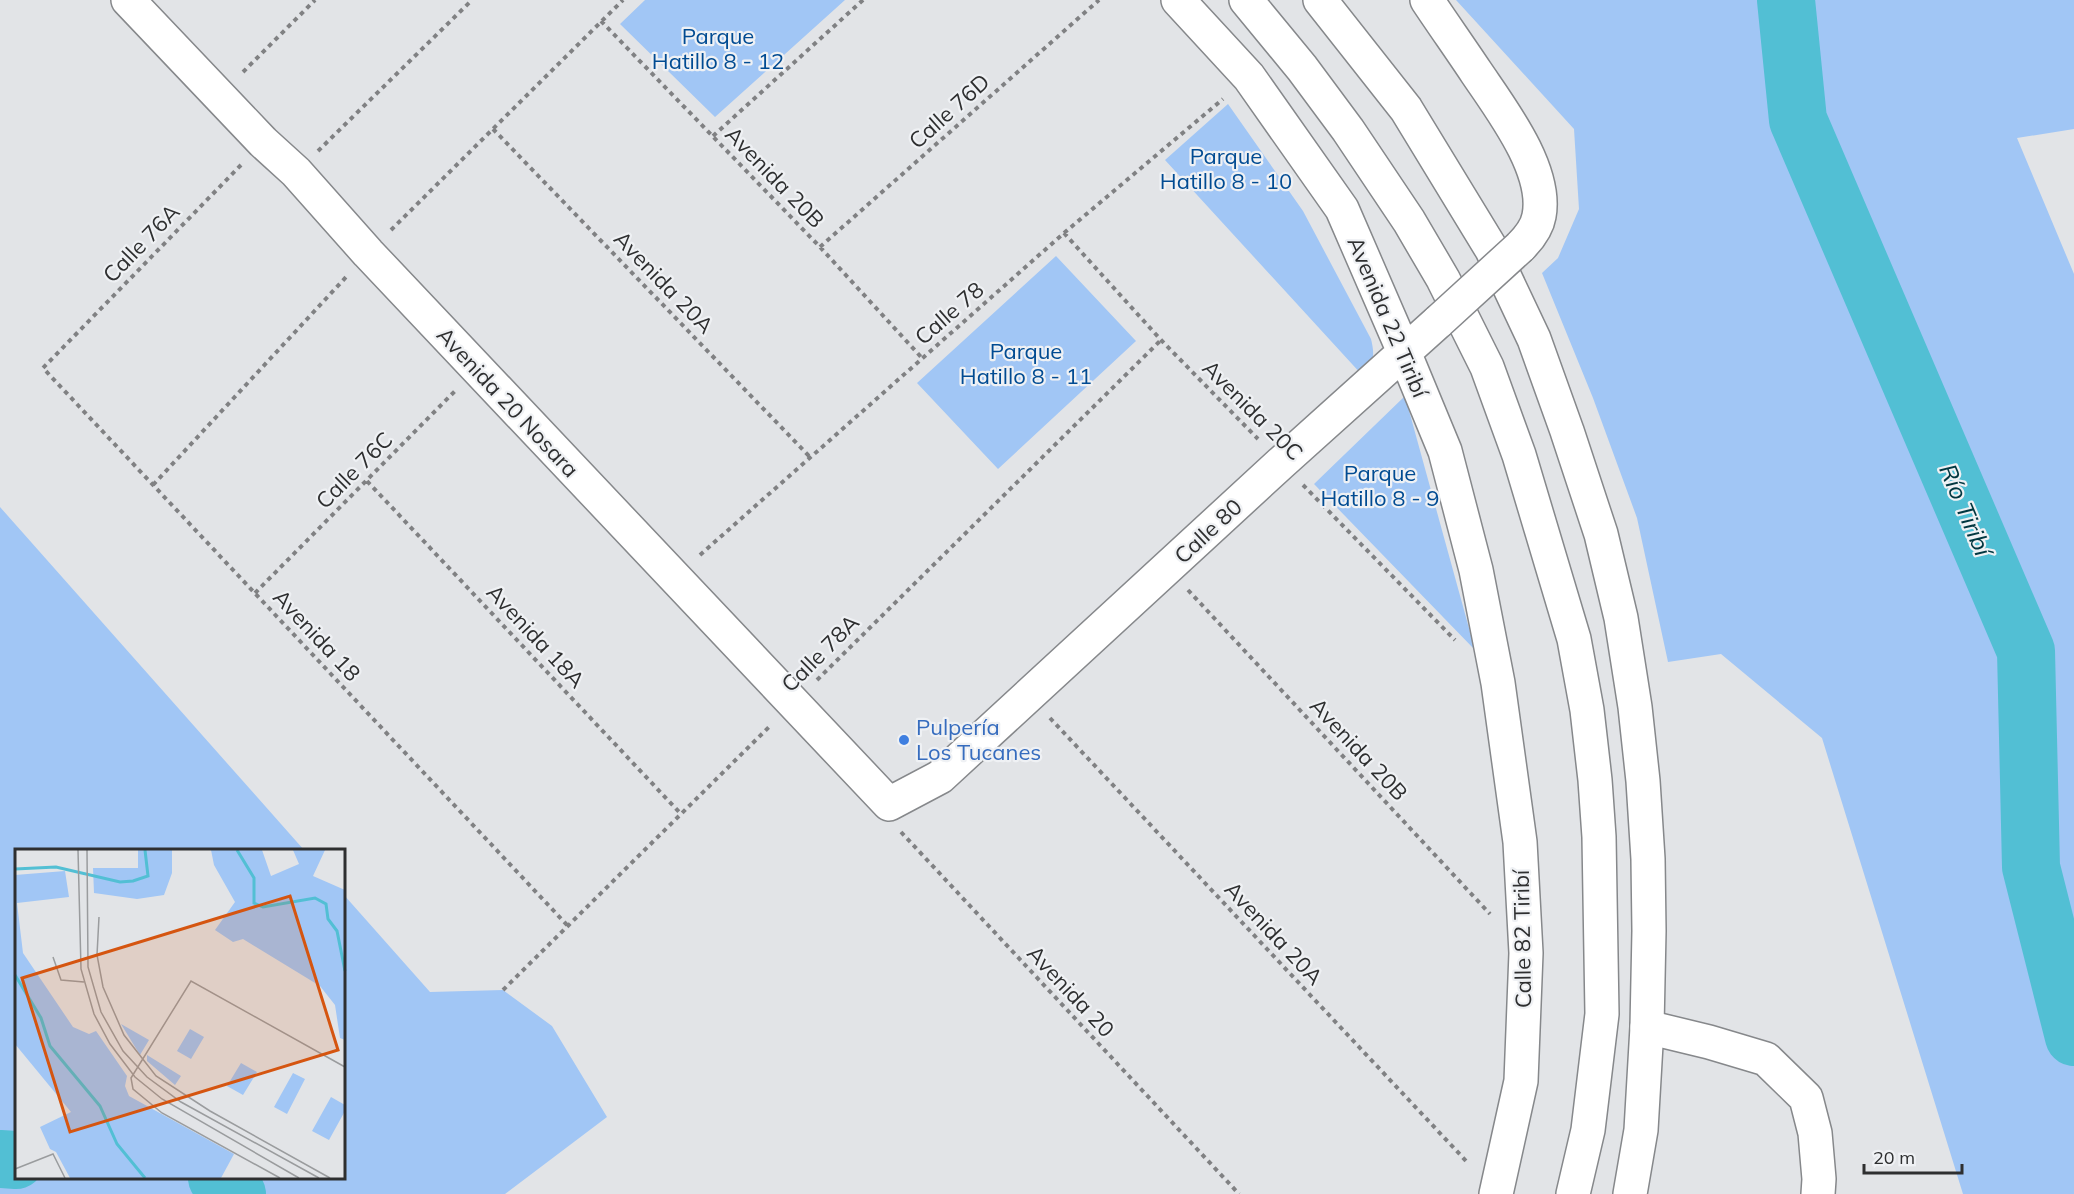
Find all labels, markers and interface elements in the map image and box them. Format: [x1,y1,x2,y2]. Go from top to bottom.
park label: Parque Hatillo 8 - 12 [652,22,784,75]
street label: Calle 76D [903,68,995,154]
street label: Avenida 20B [720,120,830,234]
park label: Parque Hatillo 8 - 10 [1160,142,1292,195]
street label: Calle 76A [97,198,185,288]
street label: Avenida 20A [608,225,720,339]
street label: Avenida 22 Tiribí [1342,233,1435,403]
street label: Calle 78 [909,275,989,351]
street label: Avenida 20 Nosara [431,321,585,483]
park label: Parque Hatillo 8 - 11 [960,337,1092,390]
street label: Avenida 20C [1197,354,1309,466]
street label: Calle 76C [310,426,398,514]
park label: Parque Hatillo 8 - 9 [1320,459,1440,512]
water label: Río Tiribí [1933,459,2000,563]
street label: Calle 80 [1168,493,1248,569]
street label: Avenida 18A [481,578,591,694]
street label: Avenida 18 [267,583,367,687]
street label: Calle 78A [775,608,865,698]
street label: Avenida 20B [1304,692,1414,806]
place label: Pulpería Los Tucanes [916,713,1041,766]
marker: Pulpería Los Tucanes [897,733,911,747]
inset map [15,849,345,1179]
street label: Calle 82 Tiribí [1507,868,1537,1008]
street label: Avenida 20A [1219,875,1329,991]
street label: Avenida 20 [1021,939,1121,1043]
scale bar [1864,1137,1962,1175]
text: 20 m [1873,1146,1915,1169]

